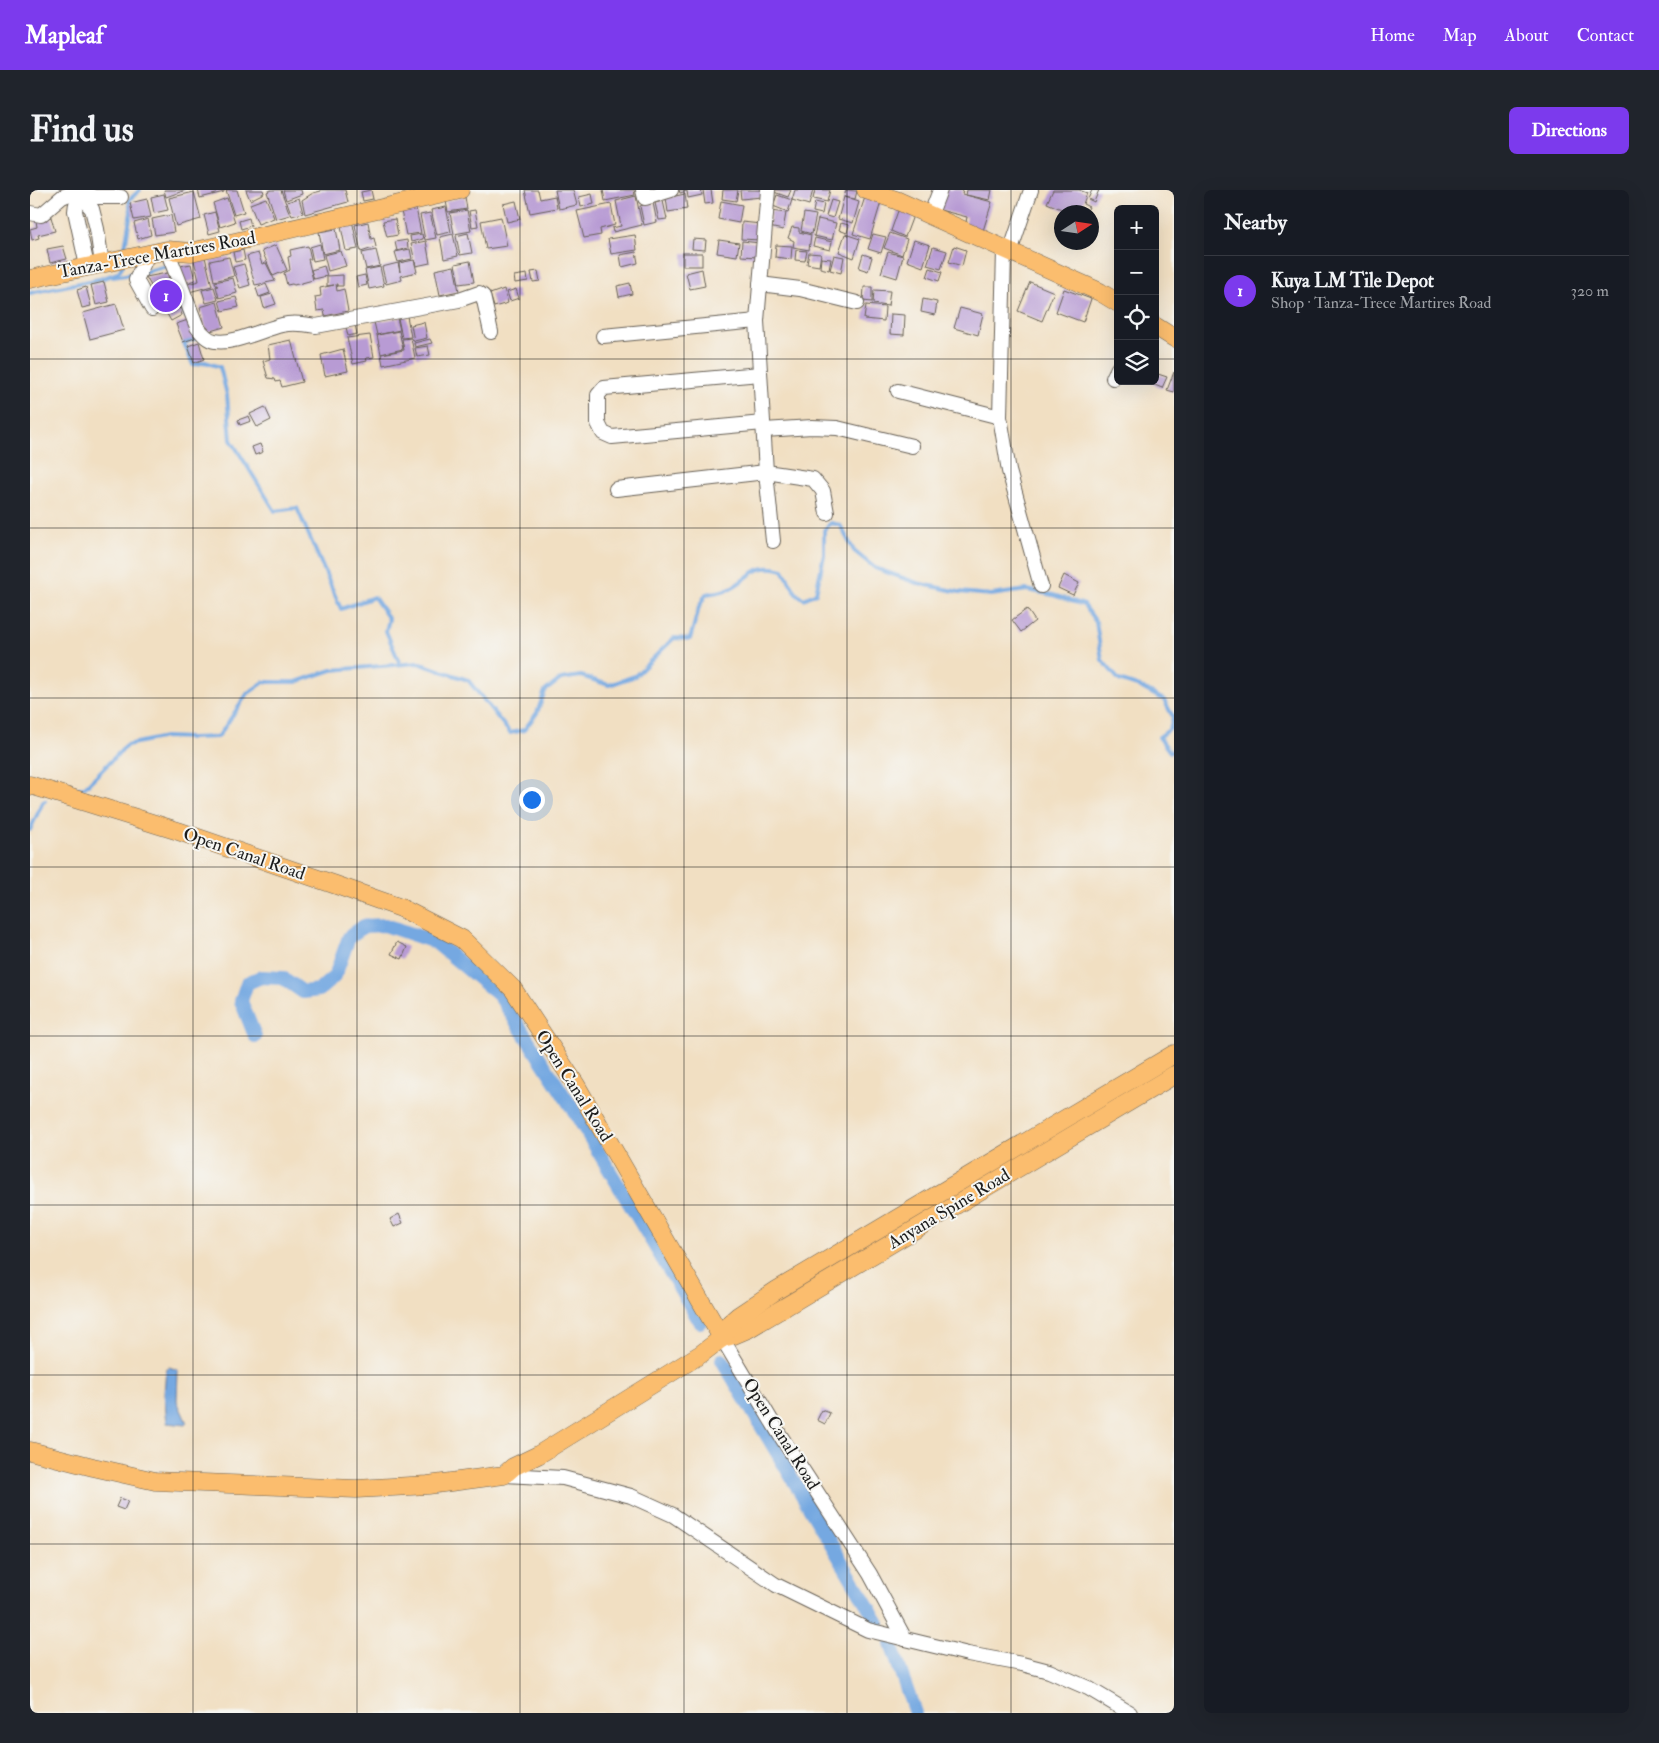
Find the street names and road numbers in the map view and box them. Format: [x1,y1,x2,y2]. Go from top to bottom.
street label: Tanza-Trece Martires Road [57,226,257,284]
street label: Open Canal Road [180,822,308,886]
street label: Open Canal Road [530,1026,618,1146]
street label: Anyana Spine Road [883,1163,1014,1255]
street label: Open Canal Road [737,1374,825,1494]

